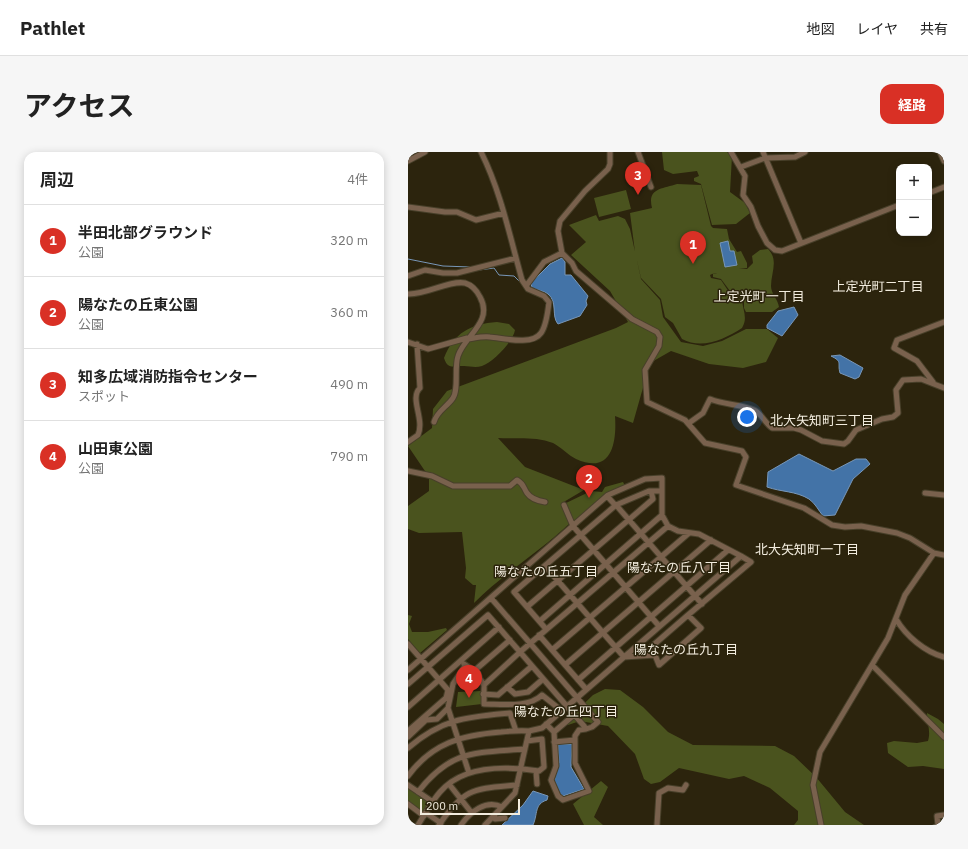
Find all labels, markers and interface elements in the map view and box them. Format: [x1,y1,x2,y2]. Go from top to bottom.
text: Pathlet [20,16,85,40]
text: 地図 [806,20,834,38]
text: レイヤ [856,20,898,38]
text: 共有 [920,20,948,38]
button: 経路 [880,84,944,124]
text: アクセス [24,87,135,124]
pin: 3 [625,162,651,195]
map controls [896,164,932,236]
button: + [896,164,932,200]
text: 周辺 [40,169,74,191]
text: 4件 [347,171,368,188]
button: − [896,200,932,236]
text: 半田北部グラウンド [78,223,213,242]
pin: 1 [680,231,706,264]
text: 1 [49,232,57,249]
text: 320 m [330,232,368,249]
text: 公園 [78,244,104,261]
district label: 上定光町二丁目 [832,278,924,295]
district label: 上定光町一丁目 [713,288,805,305]
text: 陽なたの丘東公園 [78,295,198,314]
text: 2 [49,304,57,321]
text: 360 m [330,304,368,321]
text: 公園 [78,316,104,333]
text: 知多広域消防指令センター [78,367,258,386]
text: 3 [49,376,57,393]
text: 490 m [330,376,368,393]
text: スポット [78,388,130,405]
your location [737,407,757,427]
district label: 北大矢知町三丁目 [770,412,874,429]
text: 山田東公園 [78,439,153,458]
text: 4 [49,448,57,465]
text: 790 m [330,448,368,465]
text: 公園 [78,460,104,477]
pin: 2 [576,465,602,498]
district label: 北大矢知町一丁目 [755,541,859,558]
district label: 陽なたの丘八丁目 [627,559,731,576]
district label: 陽なたの丘五丁目 [494,563,598,580]
district label: 陽なたの丘九丁目 [634,641,738,658]
pin: 4 [456,665,482,698]
district label: 陽なたの丘四丁目 [514,703,618,720]
scale bar [420,797,520,816]
text: 200 m [426,799,458,813]

